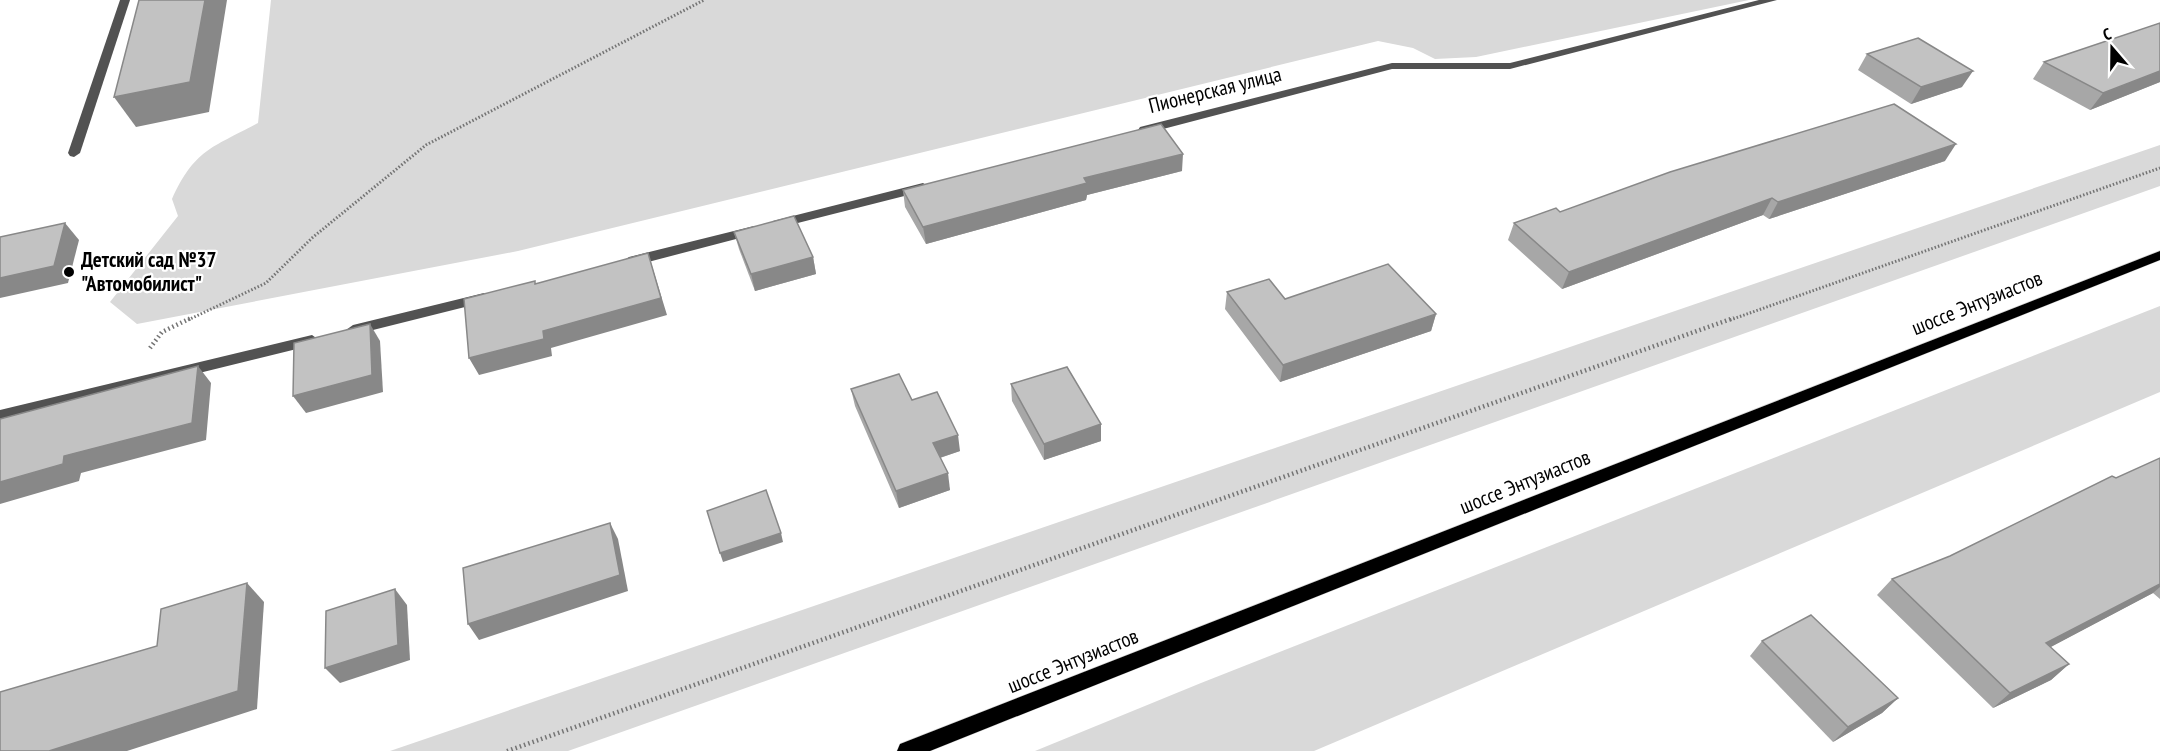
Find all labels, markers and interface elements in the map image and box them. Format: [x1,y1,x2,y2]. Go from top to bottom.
north arrow [2082,18,2142,78]
text: С [2100,23,2114,45]
street label: Пионерская улица [1146,60,1284,119]
place label: Детский сад №37 "Автомобилист" [81,246,217,297]
street label: шоссе Энтузиастов [1907,264,2046,341]
marker: Детский сад №37 "Автомобилист" [62,265,76,279]
street label: шоссе Энтузиастов [1455,443,1594,520]
street label: шоссе Энтузиастов [1003,622,1142,699]

